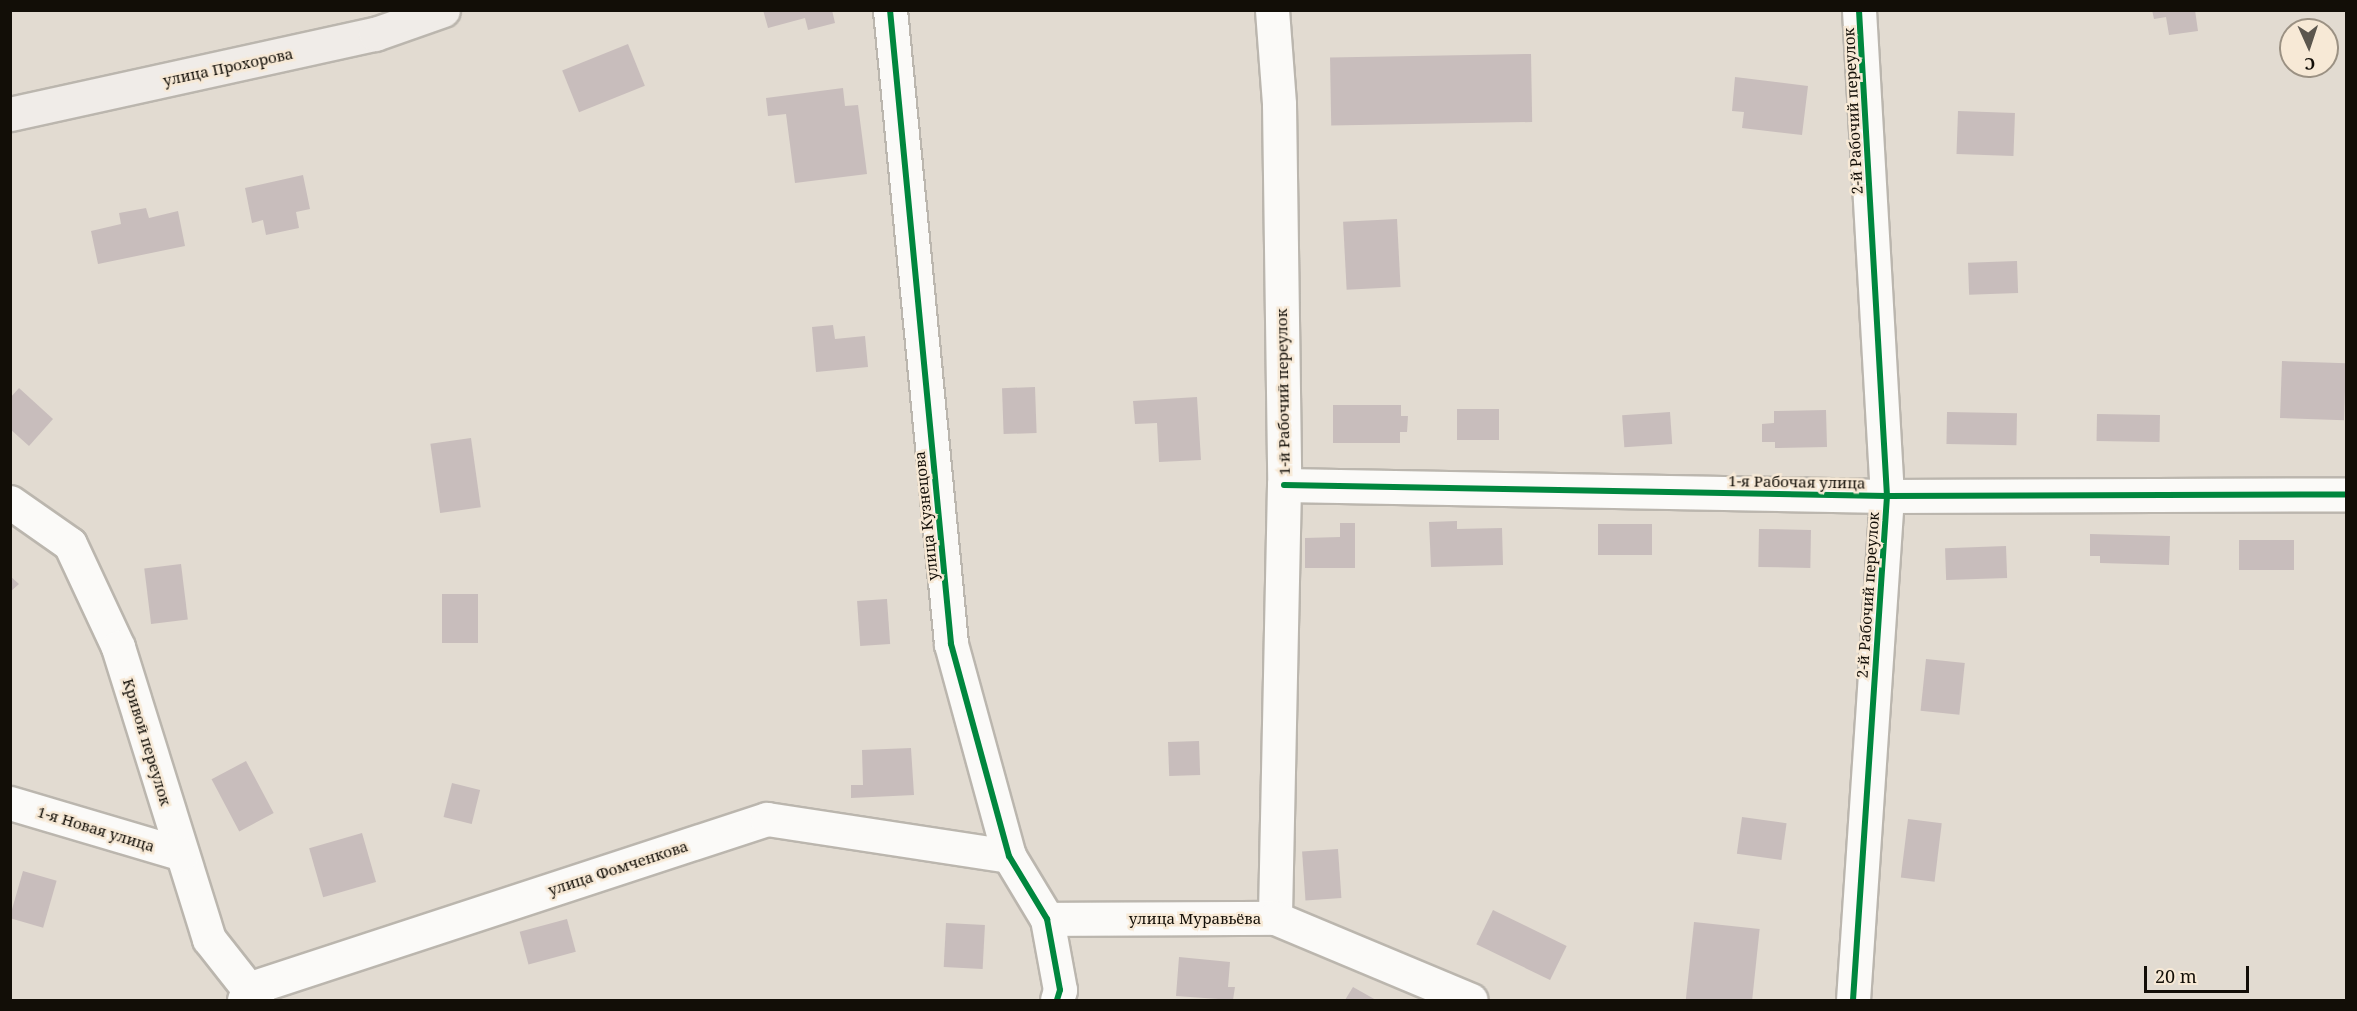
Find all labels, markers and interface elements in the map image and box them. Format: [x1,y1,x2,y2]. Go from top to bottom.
north arrow [2279,18,2339,78]
street label: 2-й Рабочий переулок [1840,27,1866,195]
street label: улица Прохорова [161,44,295,90]
text: С [2304,53,2316,75]
street label: 1-й Рабочий переулок [1273,309,1293,475]
street label: улица Кузнецова [910,450,942,582]
street label: 1-я Рабочая улица [1728,472,1866,492]
street label: 2-й Рабочий переулок [1853,511,1883,679]
street label: Кривой переулок [119,676,175,808]
street label: 1-я Новая улица [35,803,157,855]
street label: улица Фомченкова [546,837,690,899]
street label: улица Муравьёва [1129,910,1261,928]
scale bar [2147,954,2252,992]
text: 20 m [2155,964,2197,988]

